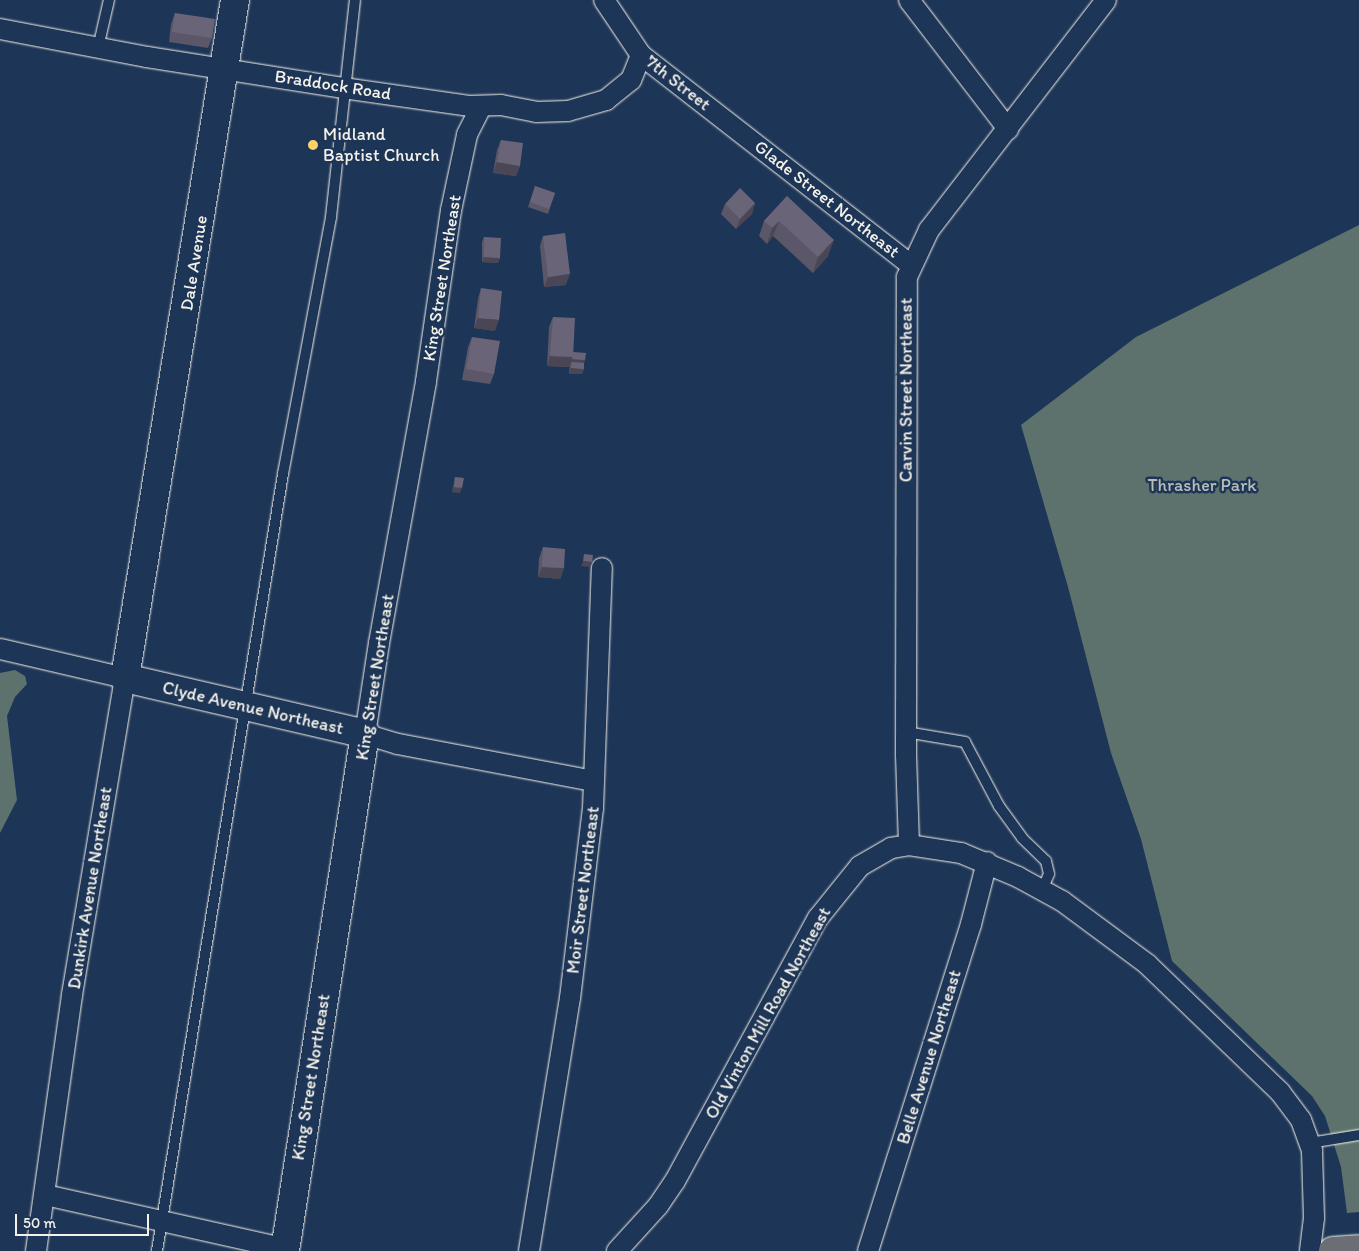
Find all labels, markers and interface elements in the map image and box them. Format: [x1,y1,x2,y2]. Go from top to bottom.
street label: 7th Street [641,51,715,115]
street label: Braddock Road [273,65,393,105]
place label: Midland Baptist Church [323,124,440,166]
street label: Glade Street Northeast [750,136,904,262]
marker: Midland Baptist Church [307,139,319,151]
street label: King Street Northeast [418,193,466,363]
street label: Dale Avenue [176,214,212,312]
street label: Carvin Street Northeast [895,298,917,482]
park label: Thrasher Park [1148,474,1256,496]
street label: King Street Northeast [351,592,399,762]
street label: Clyde Avenue Northeast [160,677,346,739]
street label: Dunkirk Avenue Northeast [63,786,117,990]
street label: Moir Street Northeast [562,805,604,975]
street label: Old Vinton Mill Road Northeast [700,903,836,1123]
street label: Belle Avenue Northeast [892,967,966,1147]
street label: King Street Northeast [287,992,335,1162]
scale bar [18,1204,151,1236]
text: 50 m [23,1214,56,1232]

